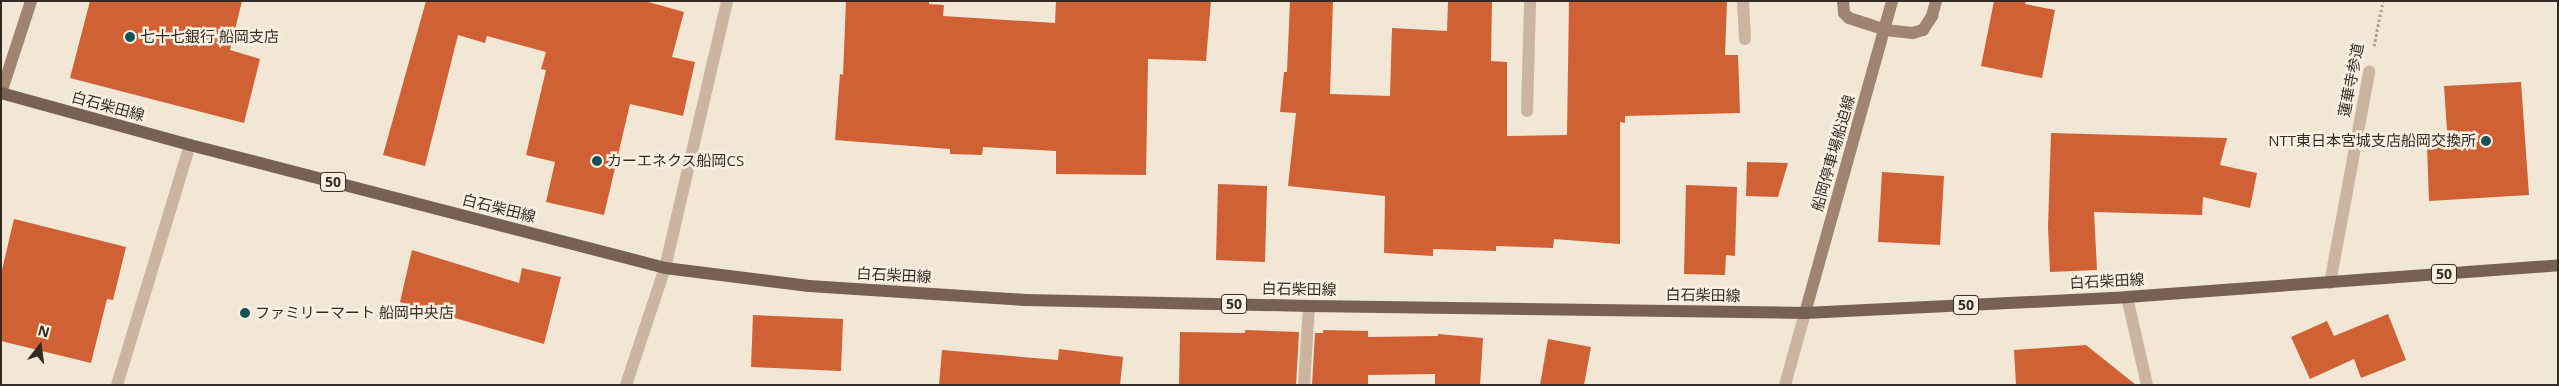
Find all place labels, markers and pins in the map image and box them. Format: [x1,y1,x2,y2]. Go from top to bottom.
place label: 七十七銀行 船岡支店 [140,28,279,46]
marker: 七十七銀行 船岡支店 [124,31,136,43]
place label: NTT東日本宮城支店船岡交換所 [2268,132,2476,150]
marker: NTT東日本宮城支店船岡交換所 [2480,135,2492,147]
place label: カーエネクス船岡CS [607,152,745,170]
marker: カーエネクス船岡CS [591,155,603,167]
place label: ファミリーマート 船岡中央店 [255,304,454,322]
marker: ファミリーマート 船岡中央店 [239,307,251,319]

